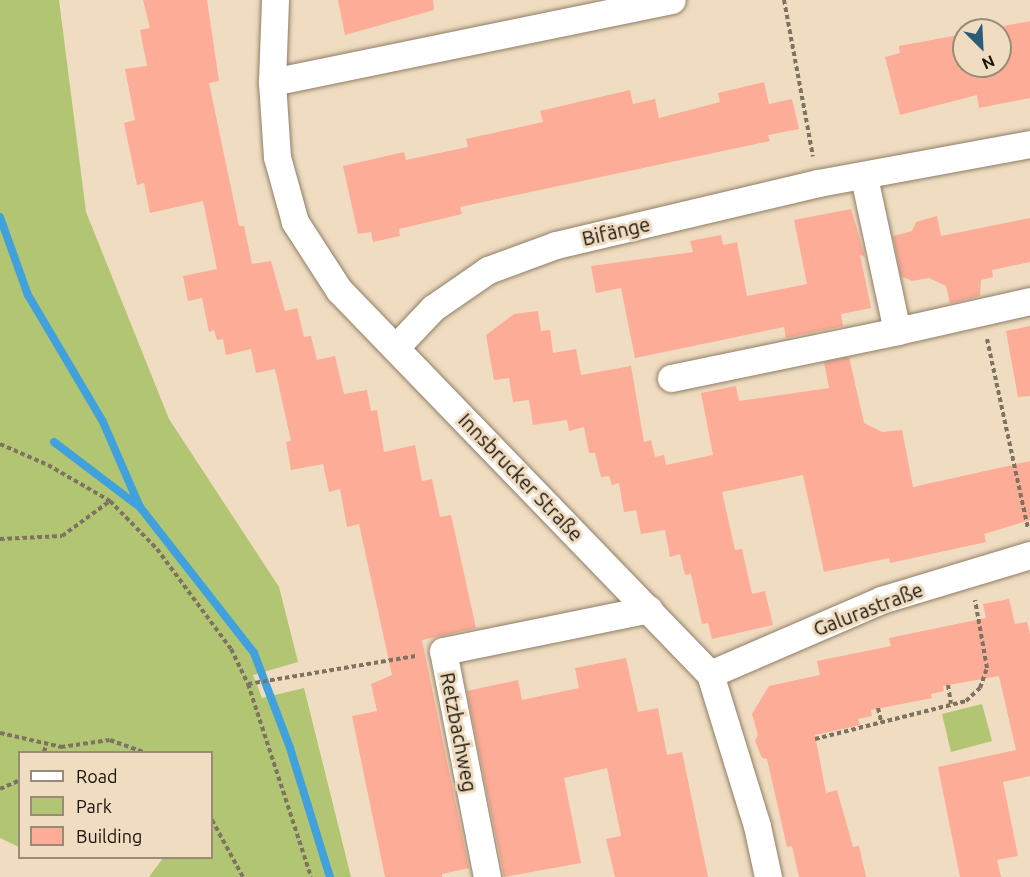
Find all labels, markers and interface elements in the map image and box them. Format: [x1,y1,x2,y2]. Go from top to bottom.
north arrow [952,18,1012,78]
text: N [979,52,998,73]
street label: Bifänge [579,212,653,250]
street label: Innsbrucker Straße [454,408,588,546]
street label: Galurastraße [810,577,926,641]
street label: Retzbachweg [436,670,482,794]
legend [18,751,213,859]
text: Road [76,766,118,786]
text: Park [76,796,112,816]
text: Building [76,826,142,846]

